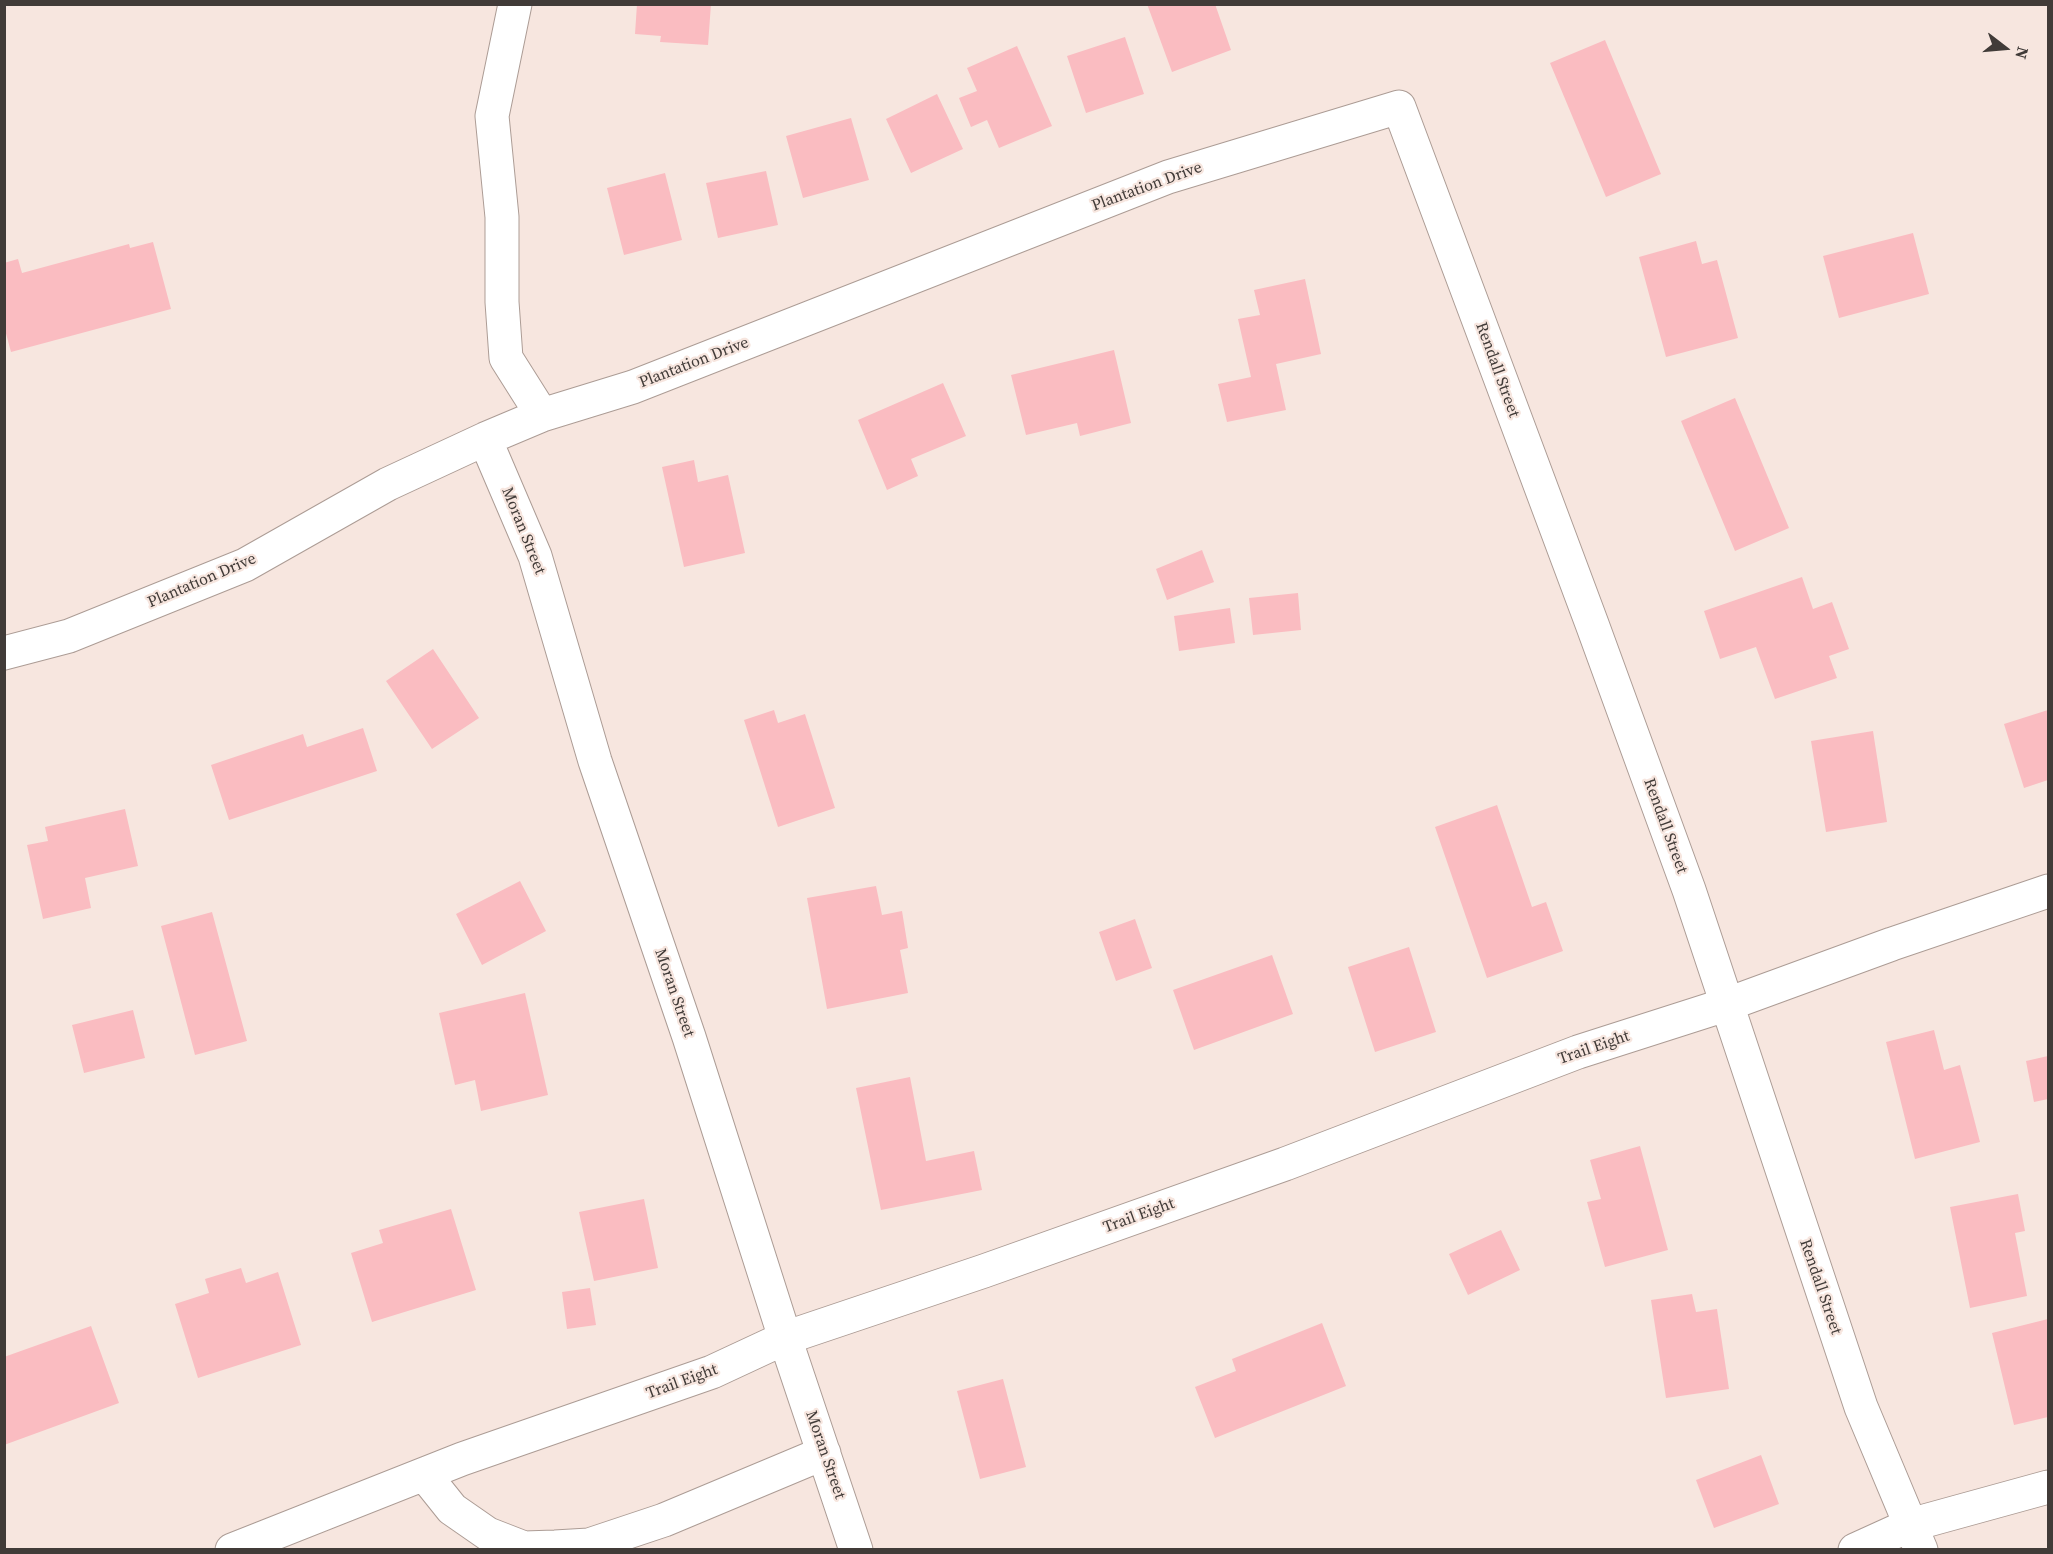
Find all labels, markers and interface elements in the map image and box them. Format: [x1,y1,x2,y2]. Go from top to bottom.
north arrow [1975,18,2035,78]
text: N [2010,44,2034,62]
street label: Plantation Drive [1089,158,1205,216]
street label: Rendall Street [1471,320,1523,420]
street label: Plantation Drive [637,333,751,393]
street label: Moran Street [497,485,549,577]
street label: Plantation Drive [145,550,259,612]
street label: Rendall Street [1639,776,1691,876]
street label: Moran Street [650,946,698,1040]
street label: Trail Eight [1556,1027,1632,1069]
street label: Trail Eight [1101,1194,1177,1238]
street label: Rendall Street [1795,1237,1845,1337]
street label: Trail Eight [644,1360,720,1404]
street label: Moran Street [801,1408,849,1502]

